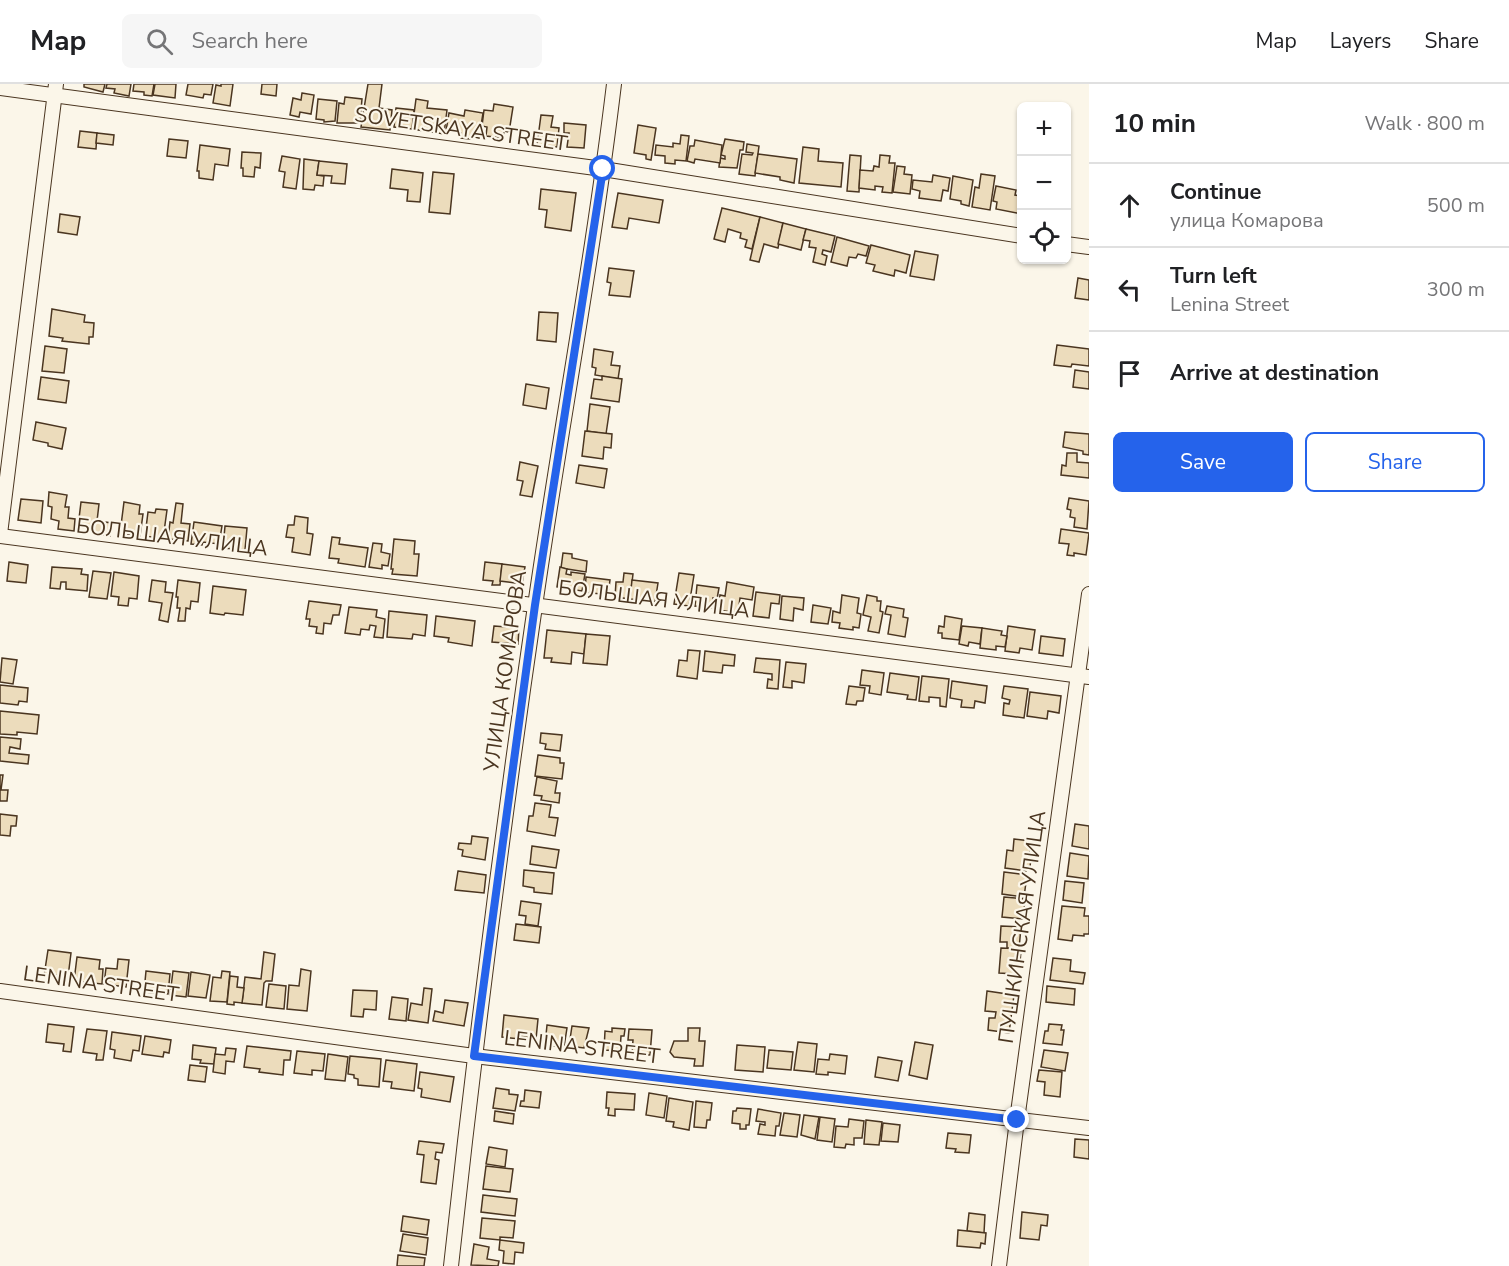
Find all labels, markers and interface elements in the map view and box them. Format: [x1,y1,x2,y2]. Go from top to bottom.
search box [122,14,542,68]
text: Map [30,22,86,60]
icon: search [143,25,176,58]
text: Search here [191,26,308,56]
text: Map [1255,27,1297,55]
text: Layers [1330,27,1391,55]
text: Share [1424,27,1479,55]
street label: SOVETSKAYA STREET [353,100,570,158]
map controls [1017,102,1071,264]
button: + [1017,102,1071,156]
text: 10 min [1113,106,1196,141]
text: Walk · 800 m [1365,110,1485,137]
route start [589,155,615,181]
button: − [1017,156,1071,210]
text: Continue [1170,177,1261,207]
icon: ahead [1113,189,1146,222]
text: 500 m [1427,192,1485,219]
text: улица Комарова [1170,207,1324,234]
button: locate [1017,210,1071,264]
text: Turn left [1170,261,1257,291]
icon: left [1113,273,1146,306]
text: 300 m [1427,276,1485,303]
text: Lenina Street [1170,291,1289,318]
icon: arrive [1113,357,1146,390]
text: Arrive at destination [1170,358,1379,388]
button: Save [1113,432,1293,492]
button: Share [1305,432,1485,492]
street label: БОЛЬШАЯ УЛИЦА [75,511,269,563]
street label: УЛИЦА КОМАРОВА [477,568,533,775]
street label: БОЛЬШАЯ УЛИЦА [557,573,751,625]
street label: ПУШКИНСКАЯ УЛИЦА [992,809,1052,1045]
street label: LENINA STREET [21,959,181,1009]
street label: LENINA STREET [502,1024,662,1071]
route end [1003,1106,1029,1132]

